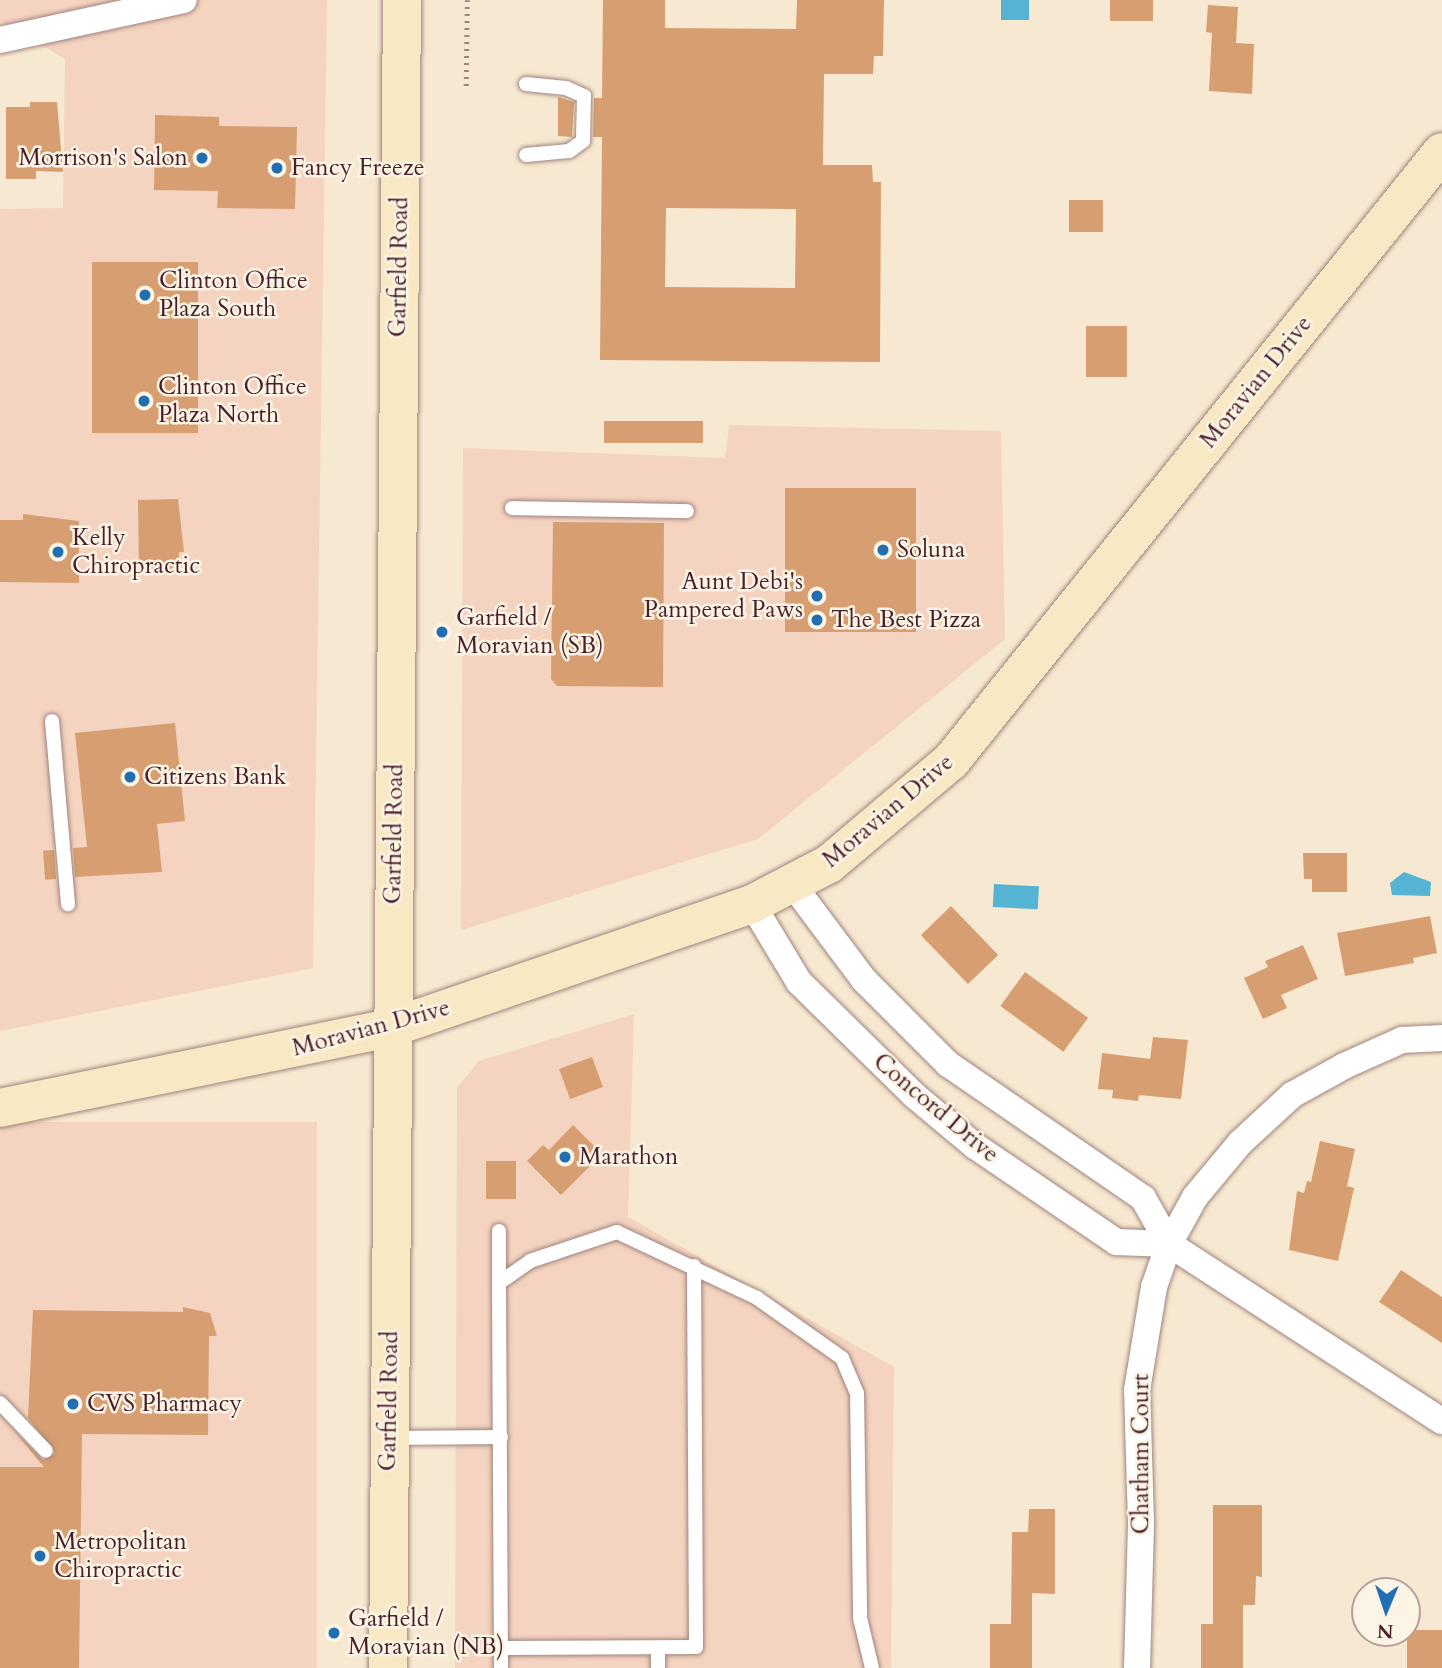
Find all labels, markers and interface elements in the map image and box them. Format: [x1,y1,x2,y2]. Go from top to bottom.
place label: Morrison's Salon [18,144,188,172]
marker: Morrison's Salon [194,150,210,166]
place label: Fancy Freeze [291,154,425,182]
marker: Fancy Freeze [269,160,285,176]
street label: Garfield Road [383,196,415,338]
place label: Clinton Office Plaza South [159,267,308,323]
marker: Clinton Office Plaza South [137,287,153,303]
street label: Moravian Drive [1194,310,1318,454]
place label: Clinton Office Plaza North [158,373,307,429]
marker: Clinton Office Plaza North [136,393,152,409]
place label: Kelly Chiropractic [72,524,200,580]
place label: Soluna [897,536,965,564]
marker: Soluna [875,542,891,558]
marker: Kelly Chiropractic [50,544,66,560]
place label: Aunt Debi's Pampered Paws [644,568,803,624]
marker: Aunt Debi's Pampered Paws [809,588,825,604]
place label: Garfield / Moravian (SB) [456,604,604,660]
place label: The Best Pizza [831,606,981,634]
marker: The Best Pizza [809,612,825,628]
marker: Garfield / Moravian (SB) [434,624,450,640]
street label: Moravian Drive [817,748,959,874]
place label: Citizens Bank [144,763,286,791]
street label: Garfield Road [378,763,410,905]
marker: Citizens Bank [122,769,138,785]
street label: Moravian Drive [289,993,453,1063]
street label: Concord Drive [867,1047,1005,1169]
place label: Marathon [579,1143,678,1171]
marker: Marathon [557,1149,573,1165]
street label: Garfield Road [373,1330,405,1472]
street label: Chatham Court [1127,1374,1155,1534]
place label: CVS Pharmacy [87,1390,242,1418]
marker: CVS Pharmacy [65,1396,81,1412]
place label: Metropolitan Chiropractic [54,1528,187,1584]
marker: Metropolitan Chiropractic [32,1548,48,1564]
north arrow [1351,1577,1421,1647]
place label: Garfield / Moravian (NB) [348,1605,504,1661]
text: N [1377,1618,1394,1644]
marker: Garfield / Moravian (NB) [326,1625,342,1641]

